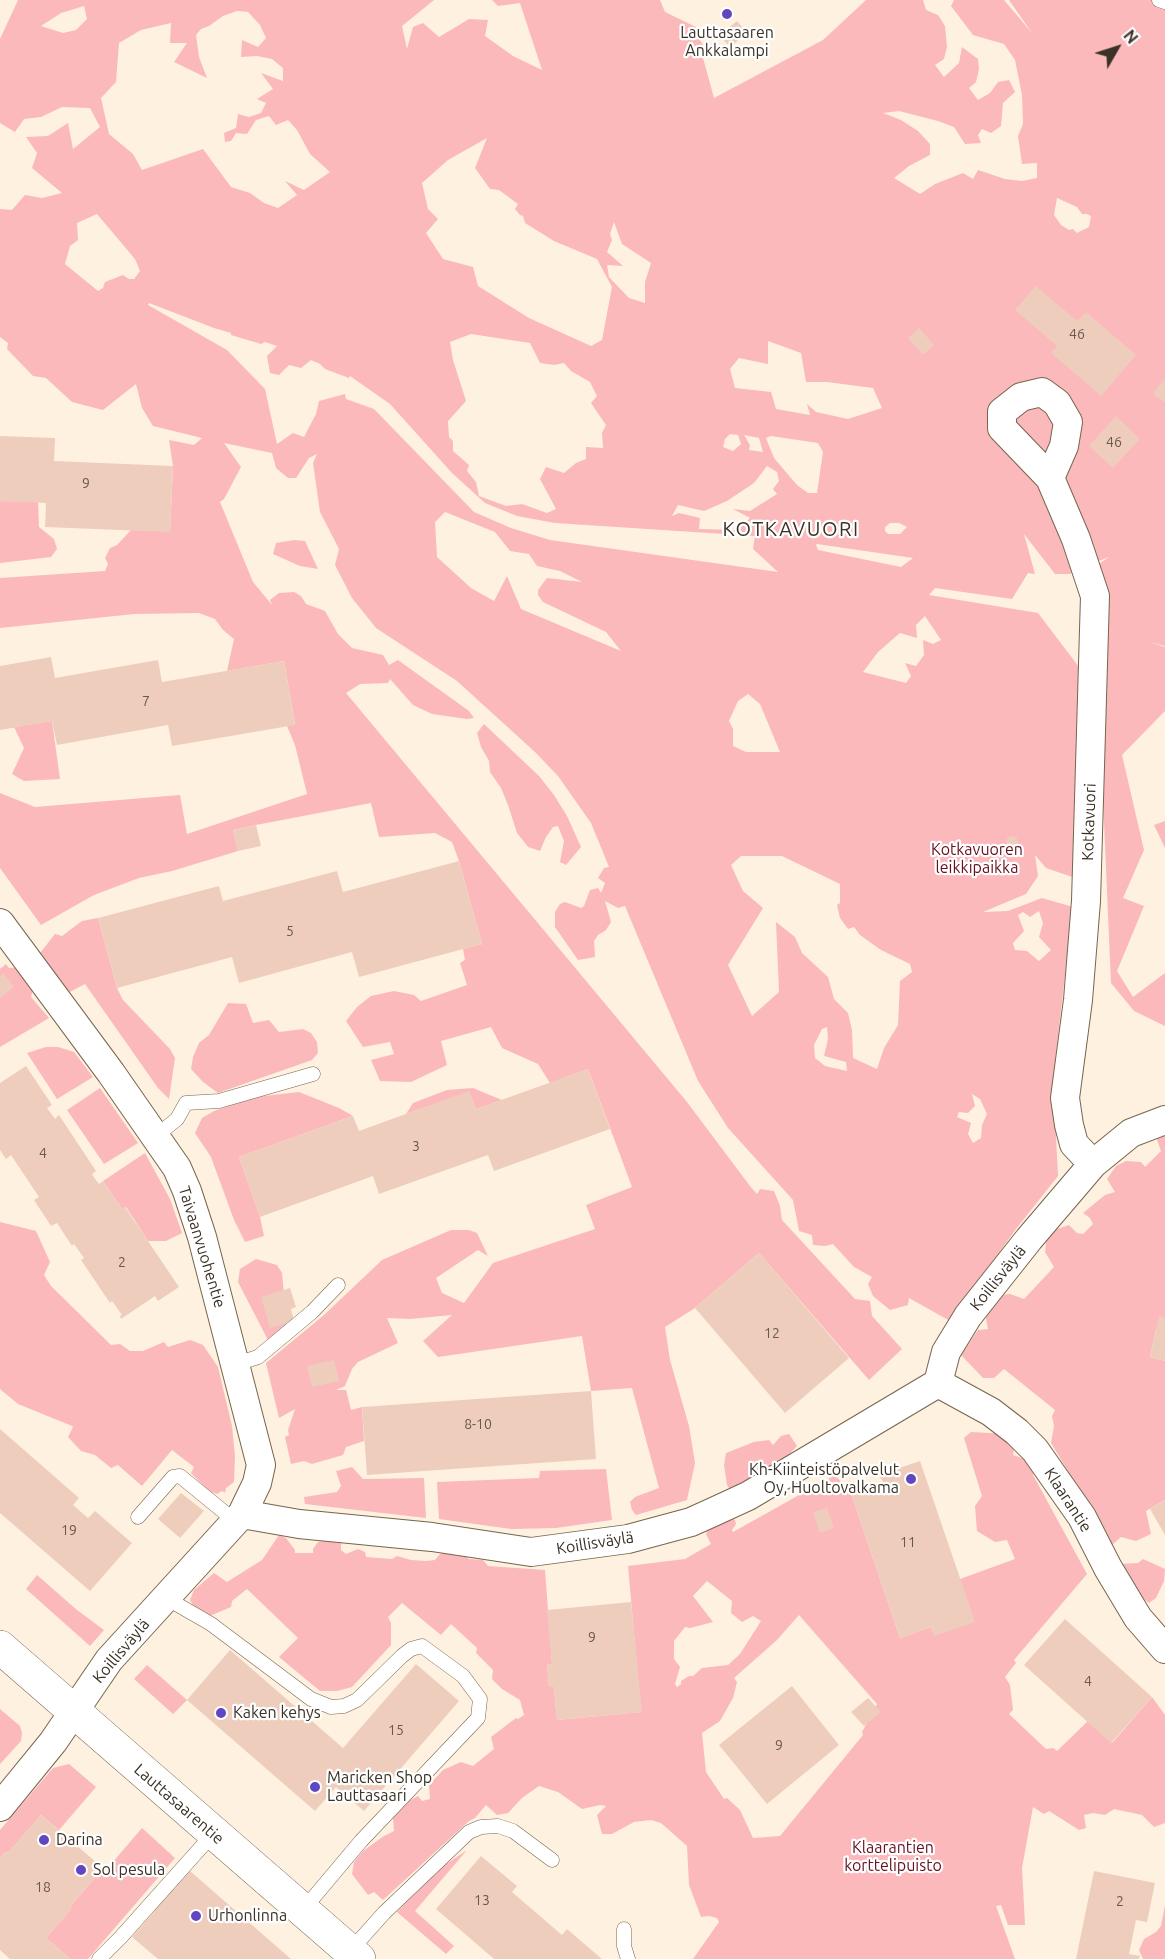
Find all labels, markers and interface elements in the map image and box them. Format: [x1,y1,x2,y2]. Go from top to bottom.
marker: Lauttasaaren Ankkalampi [720,7,734,21]
north arrow [1087,18,1147,78]
place label: Lauttasaaren Ankkalampi [680,23,774,61]
text: N [1120,26,1142,47]
house number: 46 [1069,326,1085,342]
house number: 46 [1106,434,1122,450]
house number: 9 [82,475,90,491]
district label: KOTKAVUORI [722,517,860,541]
house number: 7 [142,693,150,709]
street label: Kotkavuori [1078,783,1100,861]
park label: Kotkavuoren leikkipaikka [931,840,1023,878]
house number: 5 [286,923,294,939]
house number: 3 [412,1138,420,1154]
house number: 4 [39,1145,47,1161]
street label: Taivaanvuohentie [174,1184,230,1310]
street label: Koillisväylä [966,1242,1030,1314]
house number: 2 [118,1254,126,1270]
house number: 12 [764,1325,780,1341]
house number: 8-10 [464,1416,492,1432]
place label: Kh-Kiinteistöpalvelut Oy, Huoltovalkama [749,1460,899,1498]
street label: Klaarantie [1040,1464,1096,1536]
marker: Kh-Kiinteistöpalvelut Oy, Huoltovalkama [904,1472,918,1486]
house number: 19 [61,1522,77,1538]
street label: Koillisväylä [555,1527,635,1559]
house number: 11 [900,1534,916,1550]
street label: Koillisväylä [89,1615,153,1687]
house number: 9 [588,1629,596,1645]
house number: 4 [1084,1673,1092,1689]
place label: Kaken kehys [233,1703,321,1723]
marker: Kaken kehys [214,1706,228,1720]
house number: 15 [388,1722,404,1738]
house number: 9 [775,1737,783,1753]
street label: Lauttasaarentie [130,1760,228,1848]
place label: Maricken Shop Lauttasaari [327,1768,432,1806]
marker: Maricken Shop Lauttasaari [308,1780,322,1794]
place label: Darina [56,1830,103,1850]
marker: Darina [37,1833,51,1847]
park label: Klaarantien korttelipuisto [844,1838,942,1876]
place label: Sol pesula [93,1860,165,1880]
marker: Sol pesula [74,1863,88,1877]
house number: 18 [35,1879,51,1895]
house number: 13 [474,1892,490,1908]
house number: 2 [1116,1893,1124,1909]
place label: Urhonlinna [208,1906,287,1926]
marker: Urhonlinna [189,1909,203,1923]

